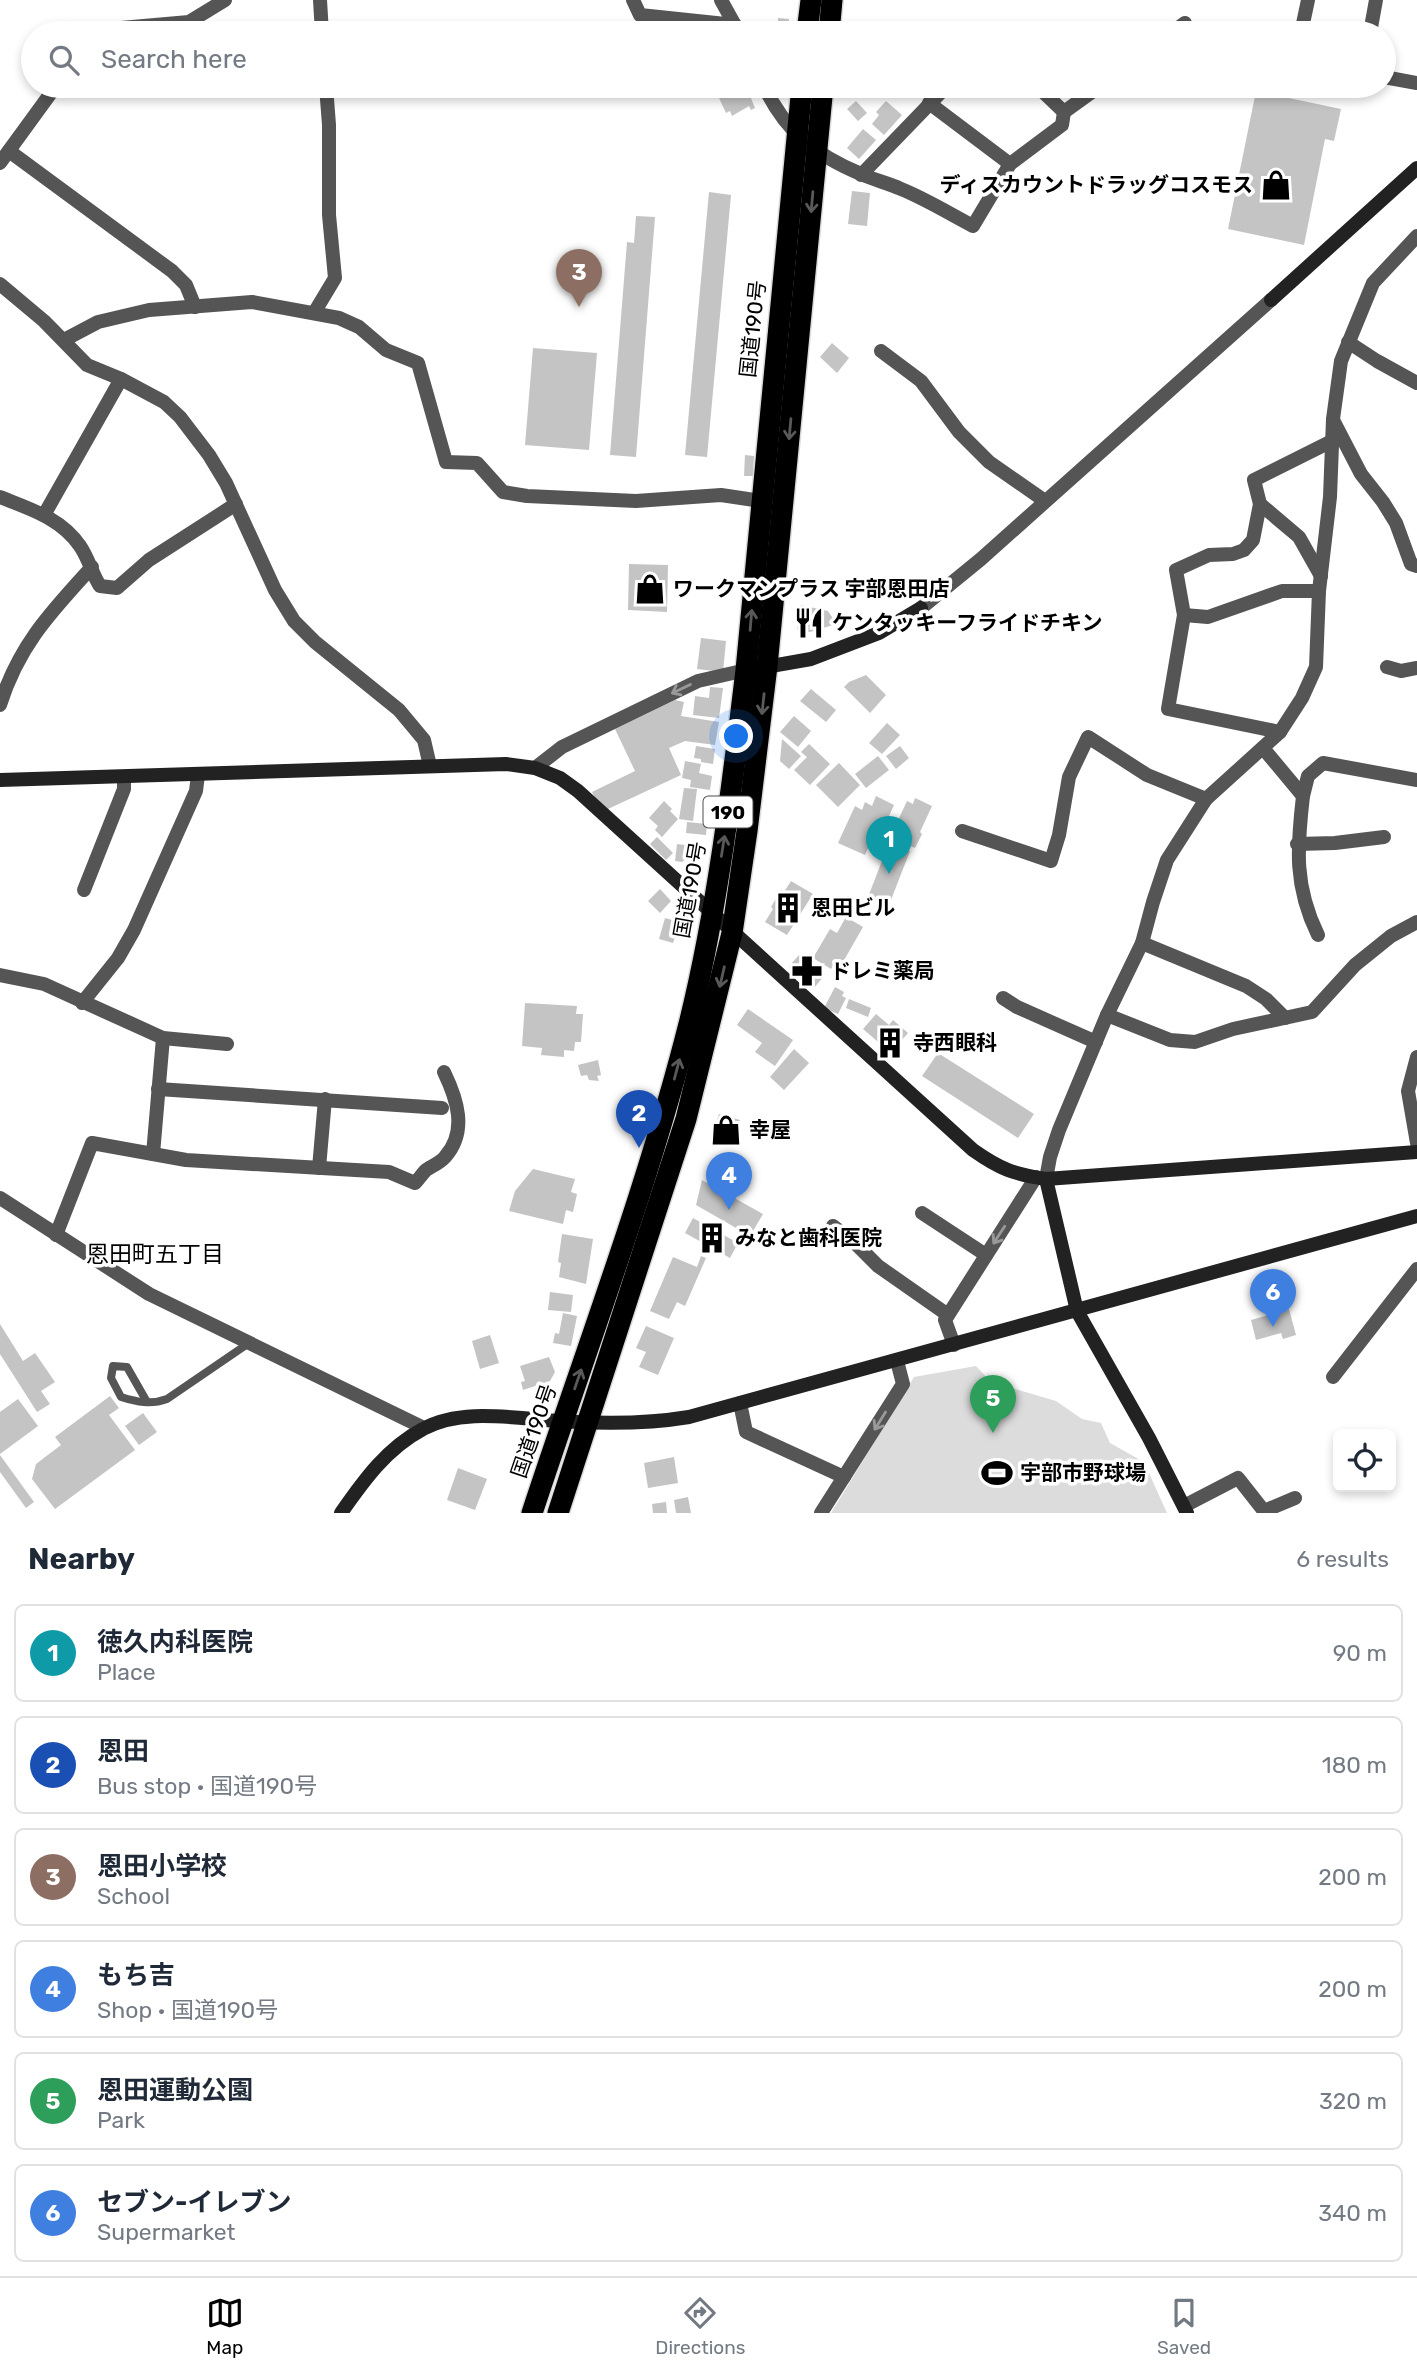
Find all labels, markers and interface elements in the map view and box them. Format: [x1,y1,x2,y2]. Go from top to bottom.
search box [21,21,1396,98]
icon: search [45,41,83,79]
text: Search here [101,44,247,75]
shop icon: ディスカウントドラッグコスモス [1259,168,1293,202]
place label: ディスカウントドラッグコスモス [939,172,1253,197]
one-way arrow [805,191,818,213]
pin: 3 [556,249,602,307]
street label: 国道190号 [735,279,770,379]
one-way arrow [783,417,796,440]
shop icon: ワークマンプラス 宇部恩田店 [633,572,667,606]
place label: ワークマンプラス 宇部恩田店 [673,576,949,601]
restaurant icon: ケンタッキーフライドチキン [792,606,826,640]
one-way arrow [744,609,757,632]
place label: ケンタッキーフライドチキン [832,610,1102,635]
one-way arrow [671,683,692,697]
one-way arrow [756,692,769,715]
your location [719,719,753,753]
road number: 190 [704,796,752,828]
pin: 1 [866,816,912,874]
one-way arrow [716,835,729,858]
street label: 国道190号 [669,840,710,940]
building icon: 恩田ビル [771,891,805,925]
place label: 恩田ビル [811,895,895,920]
pharmacy icon: ドレミ薬局 [790,954,824,988]
place label: ドレミ薬局 [830,958,935,983]
one-way arrow [714,965,728,988]
building icon: 寺西眼科 [873,1026,907,1060]
place label: 寺西眼科 [913,1030,997,1055]
one-way arrow [671,1058,684,1081]
pin: 2 [616,1090,662,1148]
shop icon: 幸屋 [709,1113,743,1147]
place label: 幸屋 [749,1117,791,1142]
pin: 4 [706,1152,752,1210]
building icon: みなと歯科医院 [695,1221,729,1255]
one-way arrow [992,1224,1006,1244]
place label: みなと歯科医院 [735,1225,882,1250]
district label: 恩田町五丁目 [86,1240,224,1268]
pin: 6 [1250,1269,1296,1327]
one-way arrow [573,1368,585,1390]
pin: 5 [970,1375,1016,1433]
street label: 国道190号 [506,1381,561,1481]
one-way arrow [872,1411,886,1431]
map controls [1333,1429,1396,1492]
button: locate [1333,1429,1396,1492]
sports icon: 宇部市野球場 [980,1456,1014,1490]
place label: 宇部市野球場 [1020,1460,1146,1485]
text: Nearby [28,1541,135,1577]
text: 6 results [1296,1545,1389,1573]
text: 徳久内科医院 [97,1627,253,1658]
text: 1 [47,1639,59,1667]
text: 90 m [1333,1639,1387,1667]
text: Place [97,1658,156,1686]
text: 恩田 [97,1736,149,1767]
text: 2 [46,1751,60,1779]
text: 180 m [1322,1751,1387,1779]
text: Bus stop · 国道190号 [97,1772,317,1800]
text: 恩田小学校 [97,1851,227,1882]
text: 3 [45,1863,61,1891]
text: 200 m [1318,1863,1387,1891]
text: School [97,1882,170,1910]
text: もち吉 [97,1960,175,1991]
text: 4 [45,1975,61,2003]
text: 200 m [1318,1975,1387,2003]
text: Shop · 国道190号 [97,1996,278,2024]
text: 恩田運動公園 [97,2075,253,2106]
text: 5 [46,2087,60,2115]
text: 320 m [1319,2087,1387,2115]
text: Park [97,2106,145,2134]
text: セブン-イレブン [97,2187,291,2218]
text: 6 [46,2199,60,2227]
text: 340 m [1318,2199,1387,2227]
text: Supermarket [97,2218,235,2246]
tab: Map [206,2294,244,2359]
tab: Directions [655,2294,745,2359]
tab: Saved [1157,2294,1211,2359]

